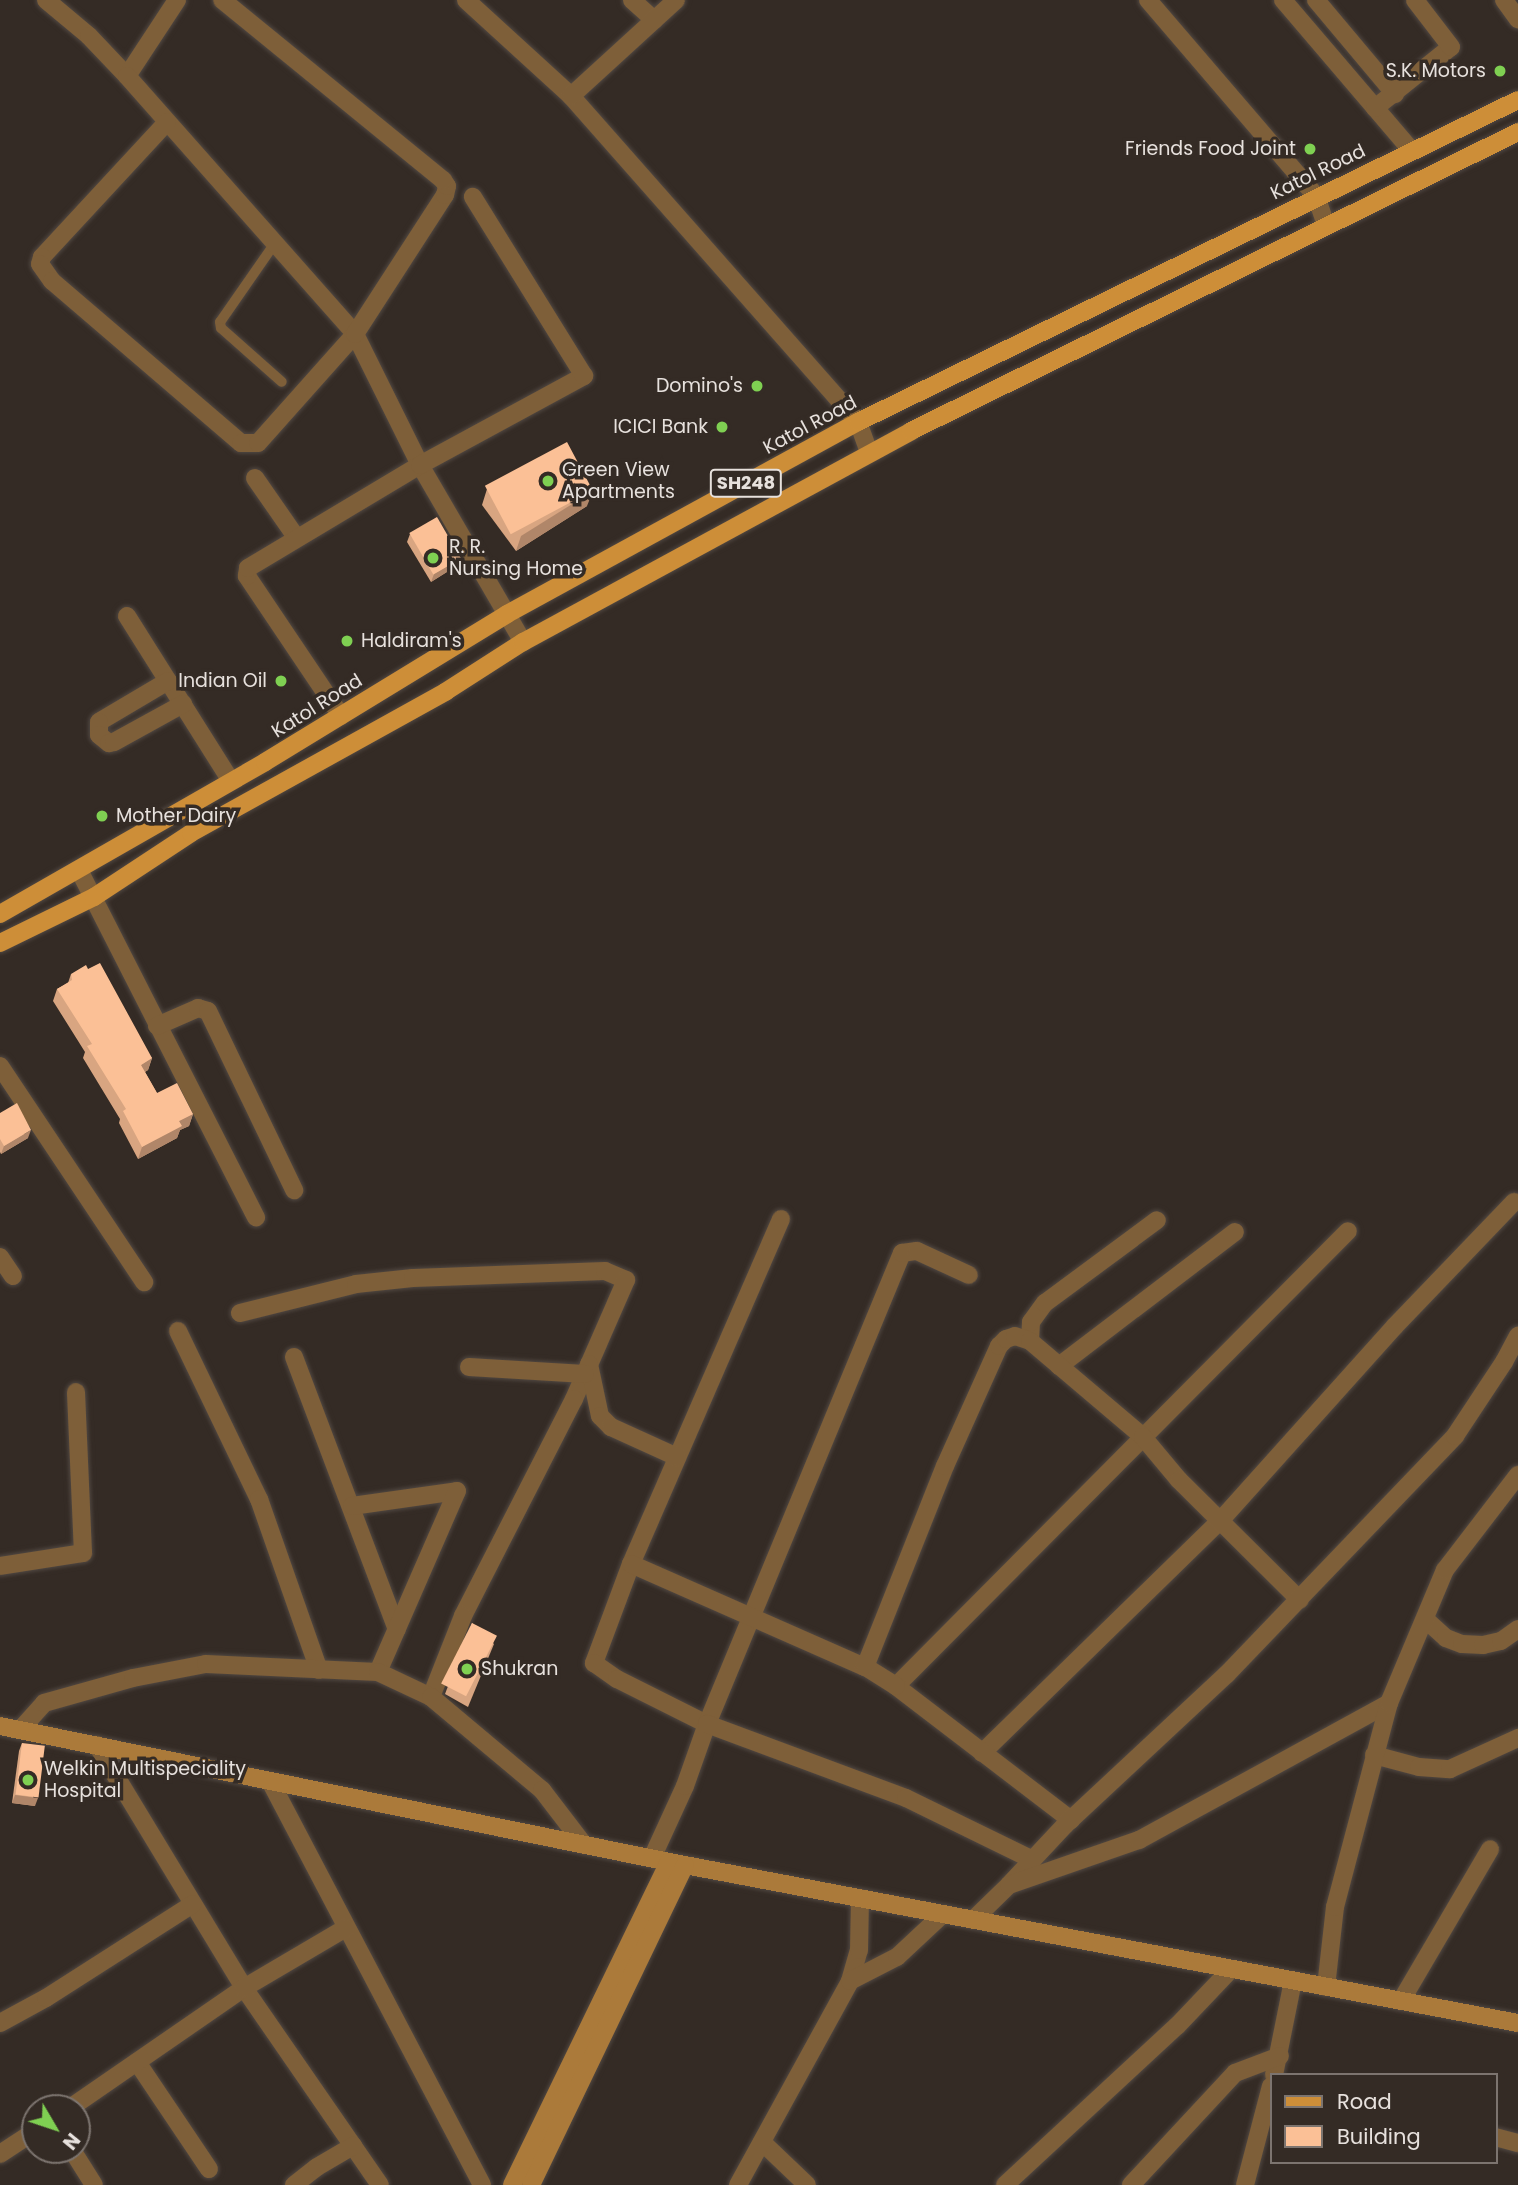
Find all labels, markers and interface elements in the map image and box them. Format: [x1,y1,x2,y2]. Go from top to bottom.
place label: S.K. Motors [1386,60,1486,82]
marker: S.K. Motors [1492,63,1508,79]
place label: Friends Food Joint [1125,138,1296,160]
street label: Katol Road [1267,139,1369,205]
marker: Friends Food Joint [1302,141,1318,157]
place label: Domino's [656,375,743,397]
marker: Domino's [749,378,765,394]
street label: Katol Road [759,391,861,459]
place label: ICICI Bank [613,416,708,438]
marker: ICICI Bank [714,419,730,435]
place label: Green View Apartments [562,459,675,503]
road number: SH248 [709,468,783,498]
marker: Green View Apartments [540,473,556,489]
place label: R. R. Nursing Home [449,536,583,580]
marker: R. R. Nursing Home [423,548,443,568]
place label: Haldiram's [361,630,462,652]
marker: Haldiram's [339,633,355,649]
street label: Katol Road [268,669,366,743]
place label: Indian Oil [178,670,267,692]
marker: Indian Oil [273,673,289,689]
place label: Mother Dairy [116,805,236,827]
marker: Mother Dairy [94,808,110,824]
place label: Shukran [481,1658,558,1680]
marker: Shukran [459,1661,475,1677]
place label: Welkin Multispeciality Hospital [44,1758,246,1802]
marker: Welkin Multispeciality Hospital [18,1770,38,1790]
legend [1270,2073,1497,2164]
text: Road [1337,2087,1392,2116]
north arrow [21,2094,91,2164]
text: Building [1337,2122,1421,2151]
text: N [56,2127,86,2155]

